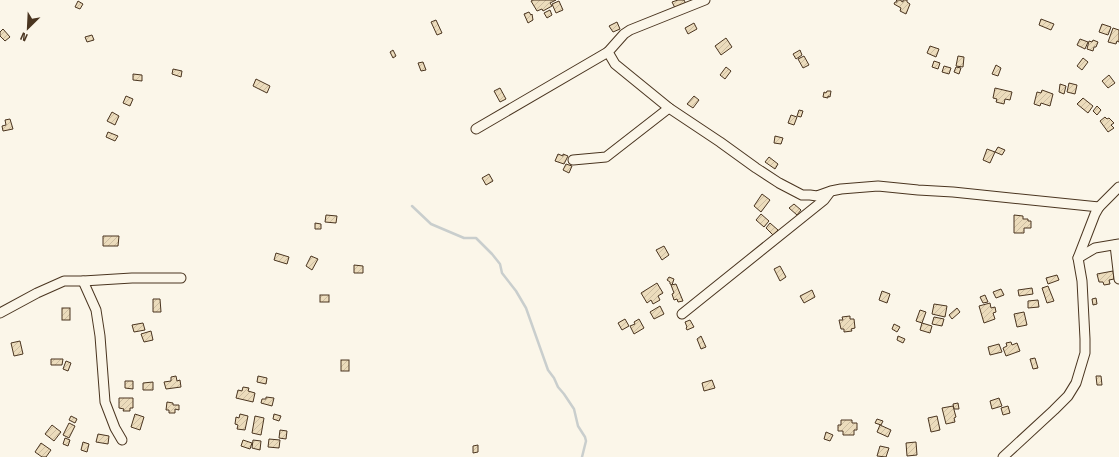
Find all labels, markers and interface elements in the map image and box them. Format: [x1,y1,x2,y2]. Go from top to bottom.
north arrow [8,8,48,48]
text: N [18,29,30,44]

